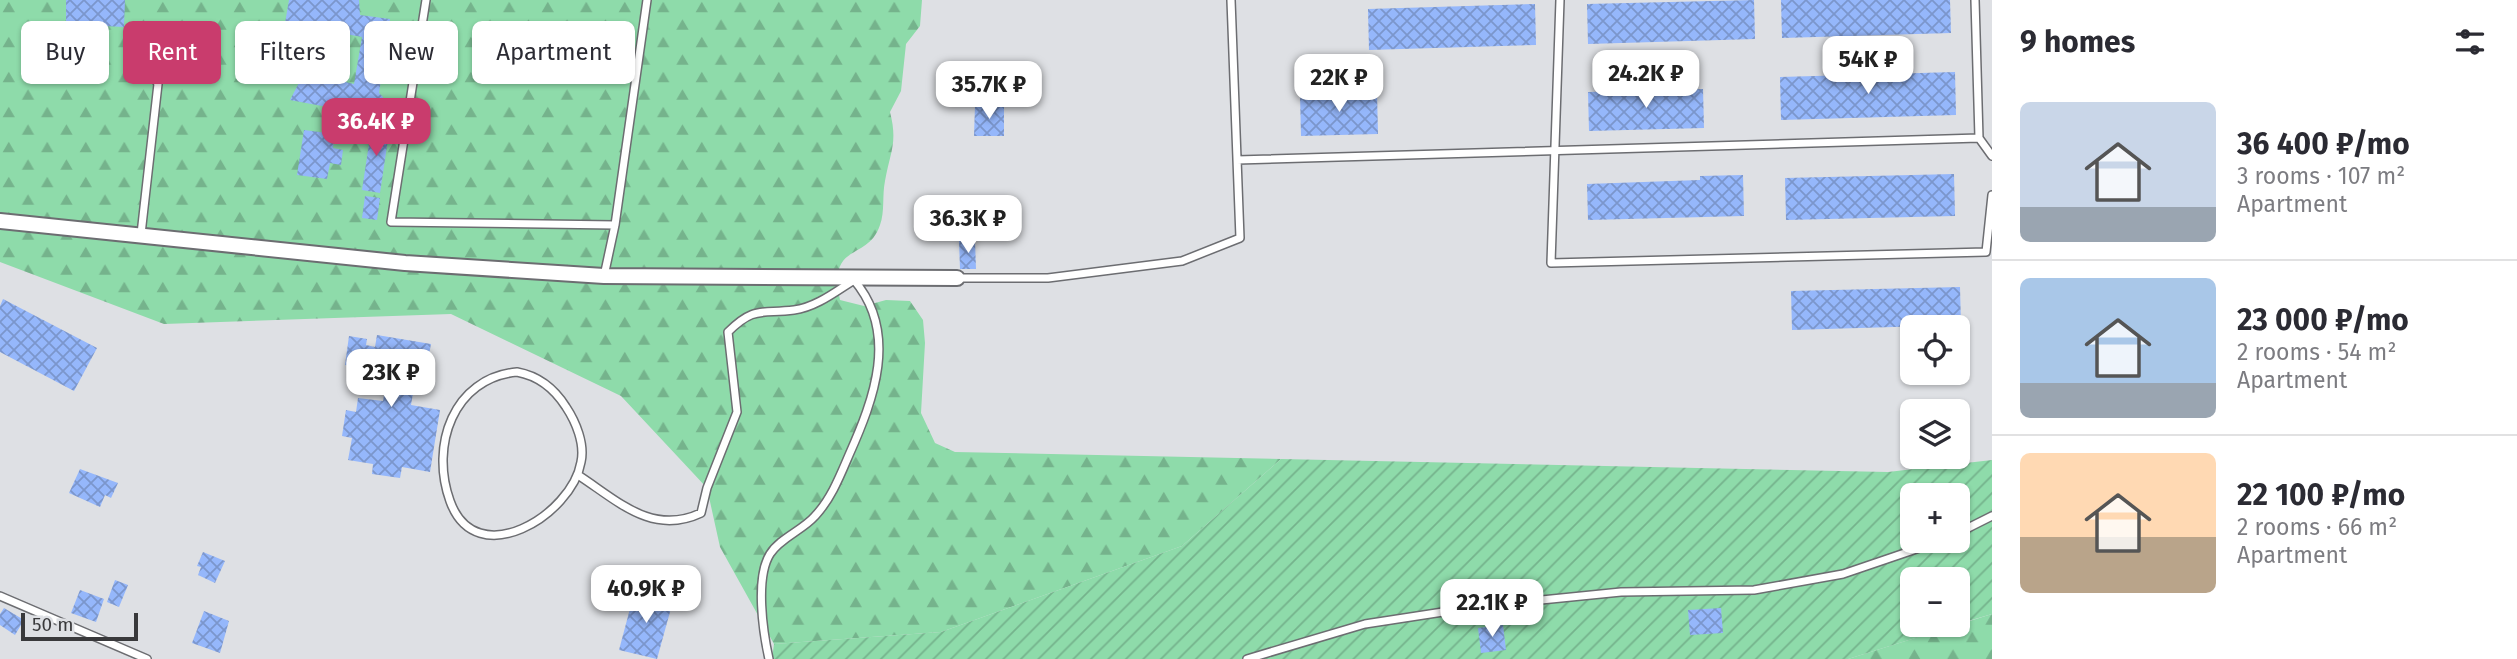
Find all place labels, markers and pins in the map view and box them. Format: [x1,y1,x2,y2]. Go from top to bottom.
pin: 54K ₽ [1819,36,1917,96]
pin: 24.2K ₽ [1581,50,1711,110]
pin: 22K ₽ [1290,54,1388,114]
pin: 35.7K ₽ [924,61,1054,121]
pin: 36.4K ₽ [311,99,441,158]
pin: 36.3K ₽ [903,196,1033,255]
pin: 23K ₽ [342,350,440,409]
pin: 40.9K ₽ [581,566,711,625]
pin: 22.1K ₽ [1427,580,1557,639]

